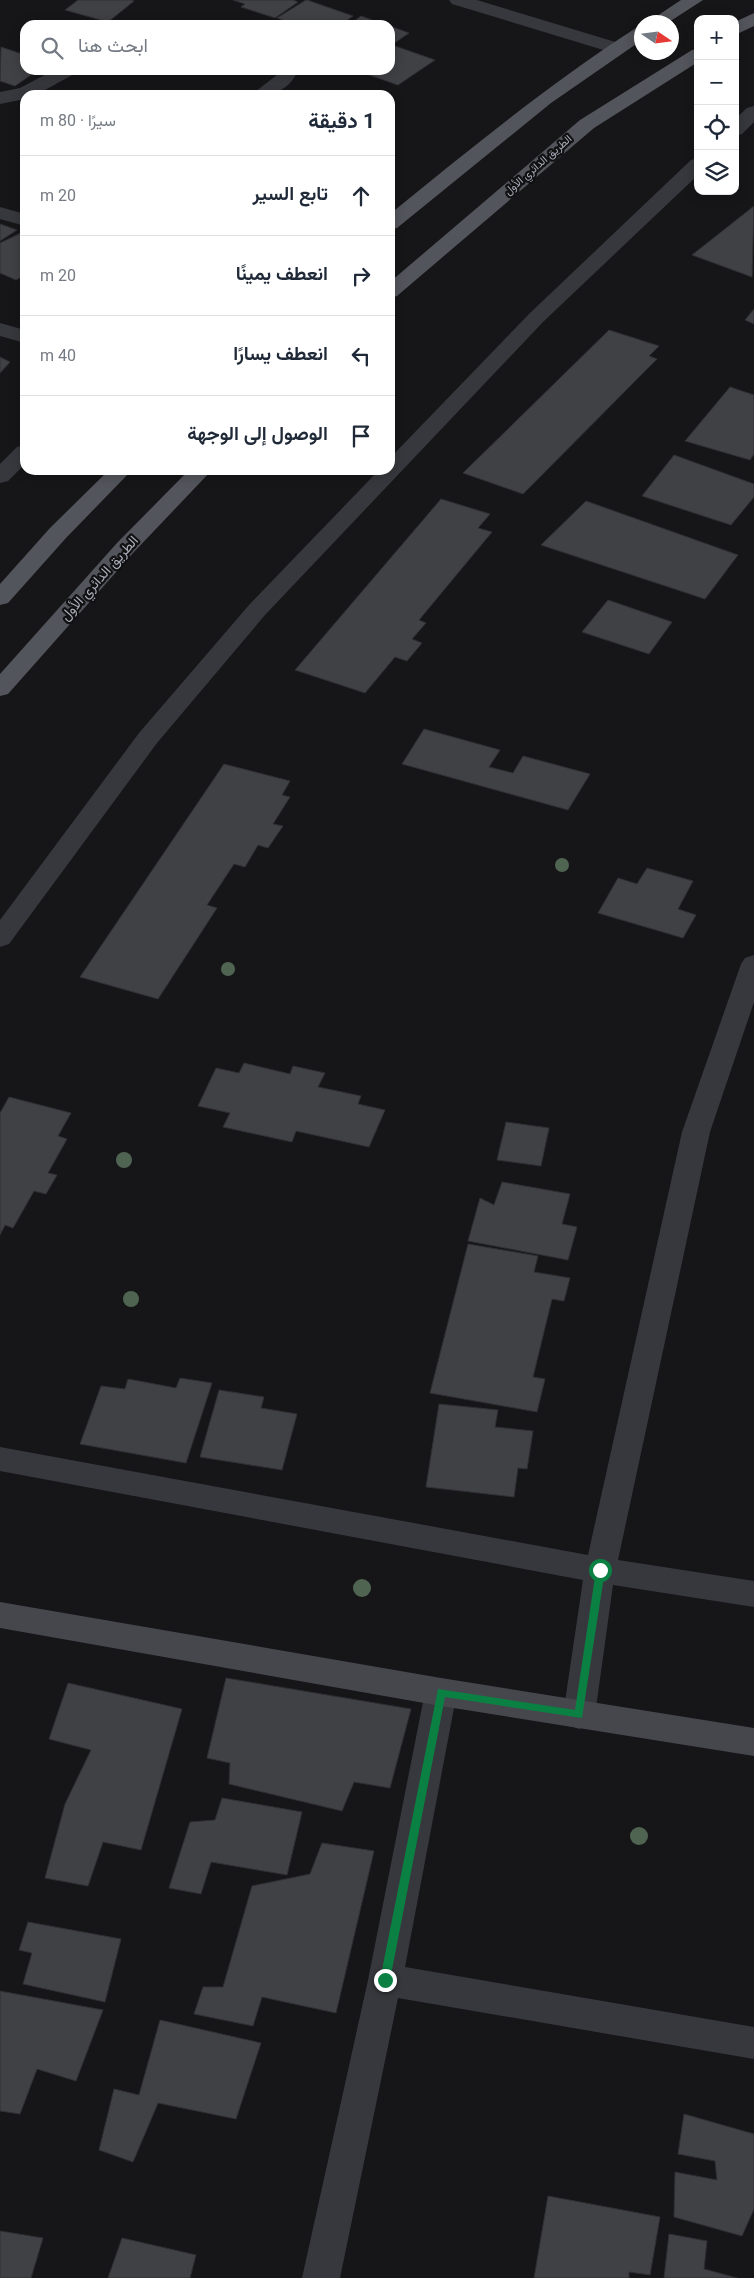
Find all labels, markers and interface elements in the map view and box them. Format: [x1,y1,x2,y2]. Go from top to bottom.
north arrow [634,15,679,60]
map controls [694,15,739,195]
button: + [694,15,739,60]
search box [20,20,395,75]
icon: search [38,34,66,62]
text: ابحث هنا [78,34,148,57]
button: − [694,60,739,105]
button: locate [694,105,739,150]
text: 1 دقيقة [308,109,375,133]
text: سيرًا · 80 m [40,111,116,130]
street label: الطريق الدائري الأول [502,132,576,200]
button: layers [694,150,739,195]
text: تابع السير [252,182,328,205]
icon: ahead [347,182,375,210]
text: 20 m [40,186,76,205]
text: انعطف يمينًا [236,262,328,285]
icon: right [347,262,375,290]
text: 20 m [40,266,76,285]
text: انعطف يسارًا [233,342,328,365]
icon: left [347,342,375,370]
text: 40 m [40,346,76,365]
text: الوصول إلى الوجهة [187,422,328,445]
icon: arrive [347,422,375,450]
street label: الطريق الدائري الأول [57,532,144,626]
route start [589,1559,612,1582]
route end [374,1969,397,1992]

